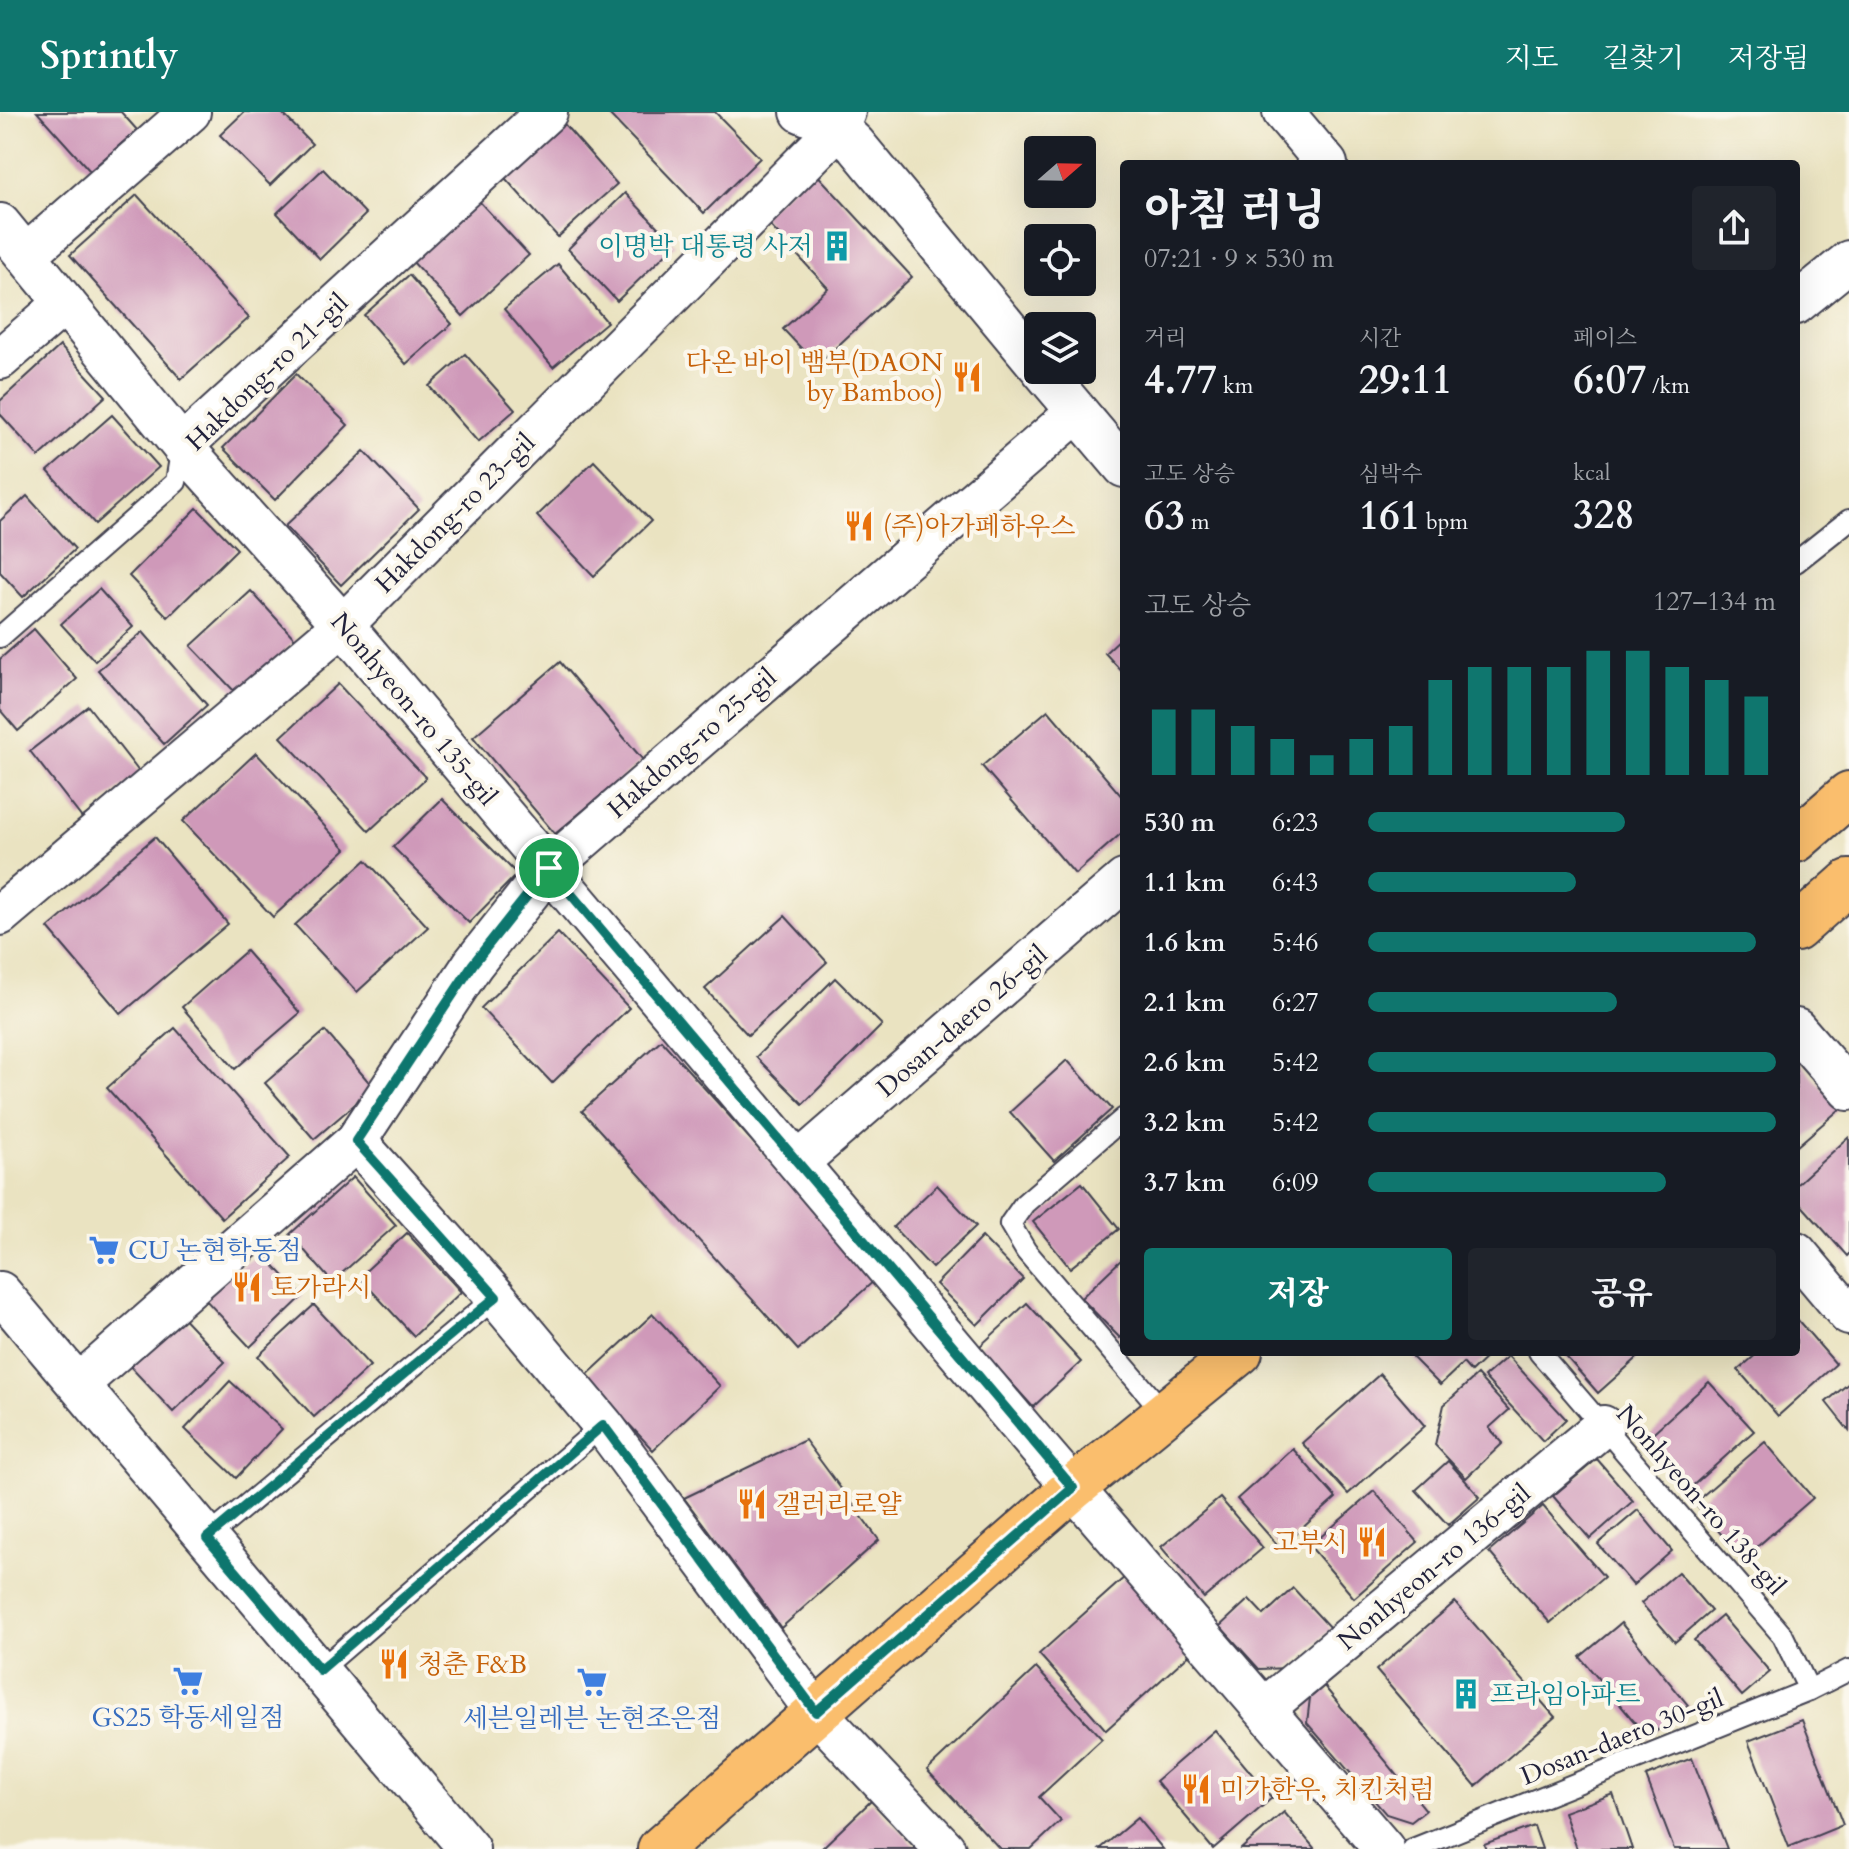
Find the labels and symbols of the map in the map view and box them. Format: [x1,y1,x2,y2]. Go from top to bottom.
north arrow [1024,136,1096,208]
place label: 이명박 대통령 사저 [598,229,813,264]
building icon: 이명박 대통령 사저 [820,229,854,263]
street label: Hakdong-ro 21-gil [178,285,356,459]
place label: 다온 바이 뱀부(DAON by Bamboo) [686,345,943,410]
restaurant icon: 다온 바이 뱀부(DAON by Bamboo) [950,360,984,394]
street label: Hakdong-ro 23-gil [367,425,543,601]
restaurant icon: (주)아가페하우스 [842,509,876,543]
place label: (주)아가페하우스 [883,509,1075,544]
street label: Nonhyeon-ro 135-gil [323,605,505,813]
street label: Hakdong-ro 25-gil [600,660,784,826]
pin [515,834,583,902]
street label: Dosan-daero 26-gil [869,937,1055,1105]
supermarket icon: CU 논현학동점 [87,1233,121,1267]
place label: CU 논현학동점 [128,1233,302,1268]
restaurant icon: 토가라시 [230,1270,264,1304]
place label: 토가라시 [271,1270,371,1305]
street label: Nonhyeon-ro 138-gil [1608,1397,1794,1603]
street label: Nonhyeon-ro 136-gil [1330,1476,1538,1658]
restaurant icon: 갤러리로얄 [735,1487,769,1521]
place label: 갤러리로얄 [776,1487,902,1522]
place label: 고부시 [1273,1525,1348,1560]
restaurant icon: 고부시 [1355,1525,1389,1559]
restaurant icon: 청춘 F&B [377,1647,411,1681]
place label: 청춘 F&B [418,1647,527,1682]
supermarket icon: GS25 학동세일점 [171,1664,205,1698]
supermarket icon: 세븐일레븐 논현조은점 [575,1665,609,1699]
building icon: 프라임아파트 [1449,1677,1483,1711]
place label: 프라임아파트 [1490,1677,1641,1712]
street label: Dosan-daero 30-gil [1515,1680,1729,1794]
place label: GS25 학동세일점 [92,1700,284,1735]
place label: 세븐일레븐 논현조은점 [463,1701,721,1736]
restaurant icon: 미가한우, 치킨처럼 [1179,1772,1213,1806]
place label: 미가한우, 치킨처럼 [1220,1772,1435,1807]

